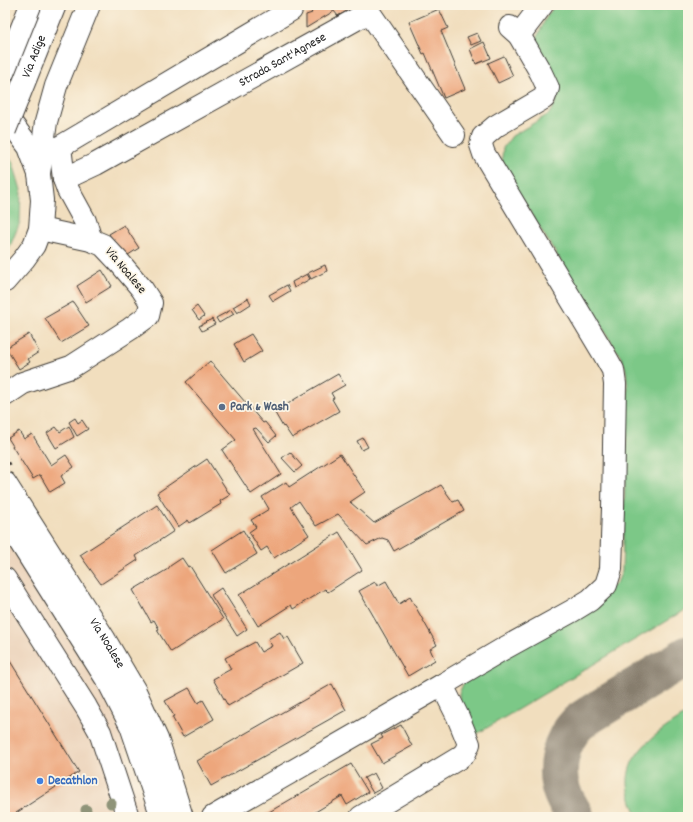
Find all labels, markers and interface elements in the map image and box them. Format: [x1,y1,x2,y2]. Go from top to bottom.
street label: Strada Sant'Agnese [235,28,330,92]
street label: Via Adige [17,32,52,81]
street label: Via Noalese [100,243,150,299]
place label: Park & Wash [230,398,289,417]
marker: Park & Wash [217,402,227,412]
street label: Via Noalese [84,614,130,673]
place label: Decathlon [48,772,97,791]
marker: Decathlon [35,776,45,786]

